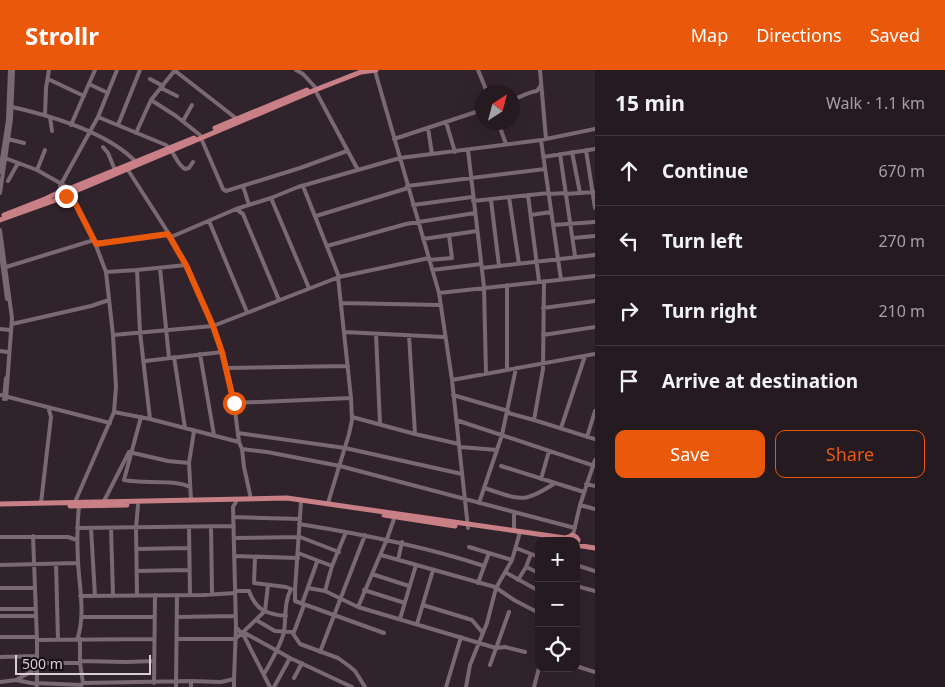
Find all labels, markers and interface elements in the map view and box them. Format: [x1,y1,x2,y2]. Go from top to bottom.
text: Strollr [25,19,99,52]
text: Map [691,23,728,47]
text: Directions [756,23,842,47]
text: Saved [870,23,920,47]
north arrow [475,85,520,130]
text: 15 min [615,89,685,117]
text: Walk · 1.1 km [826,92,925,114]
icon: ahead [615,157,643,185]
text: Continue [662,158,748,184]
text: 670 m [878,160,925,182]
route end [55,185,78,208]
icon: left [615,227,643,255]
text: Turn left [662,228,743,254]
text: 270 m [878,230,925,252]
icon: right [615,297,643,325]
text: Turn right [662,298,757,324]
text: 210 m [878,300,925,322]
icon: arrive [615,367,643,395]
text: Arrive at destination [662,368,858,394]
route start [223,392,246,415]
button: Save [615,430,765,478]
button: Share [775,430,925,478]
map controls [535,537,580,672]
button: + [535,537,580,582]
button: − [535,582,580,627]
button: locate [535,627,580,672]
scale bar [15,652,151,675]
text: 500 m [22,654,63,673]

